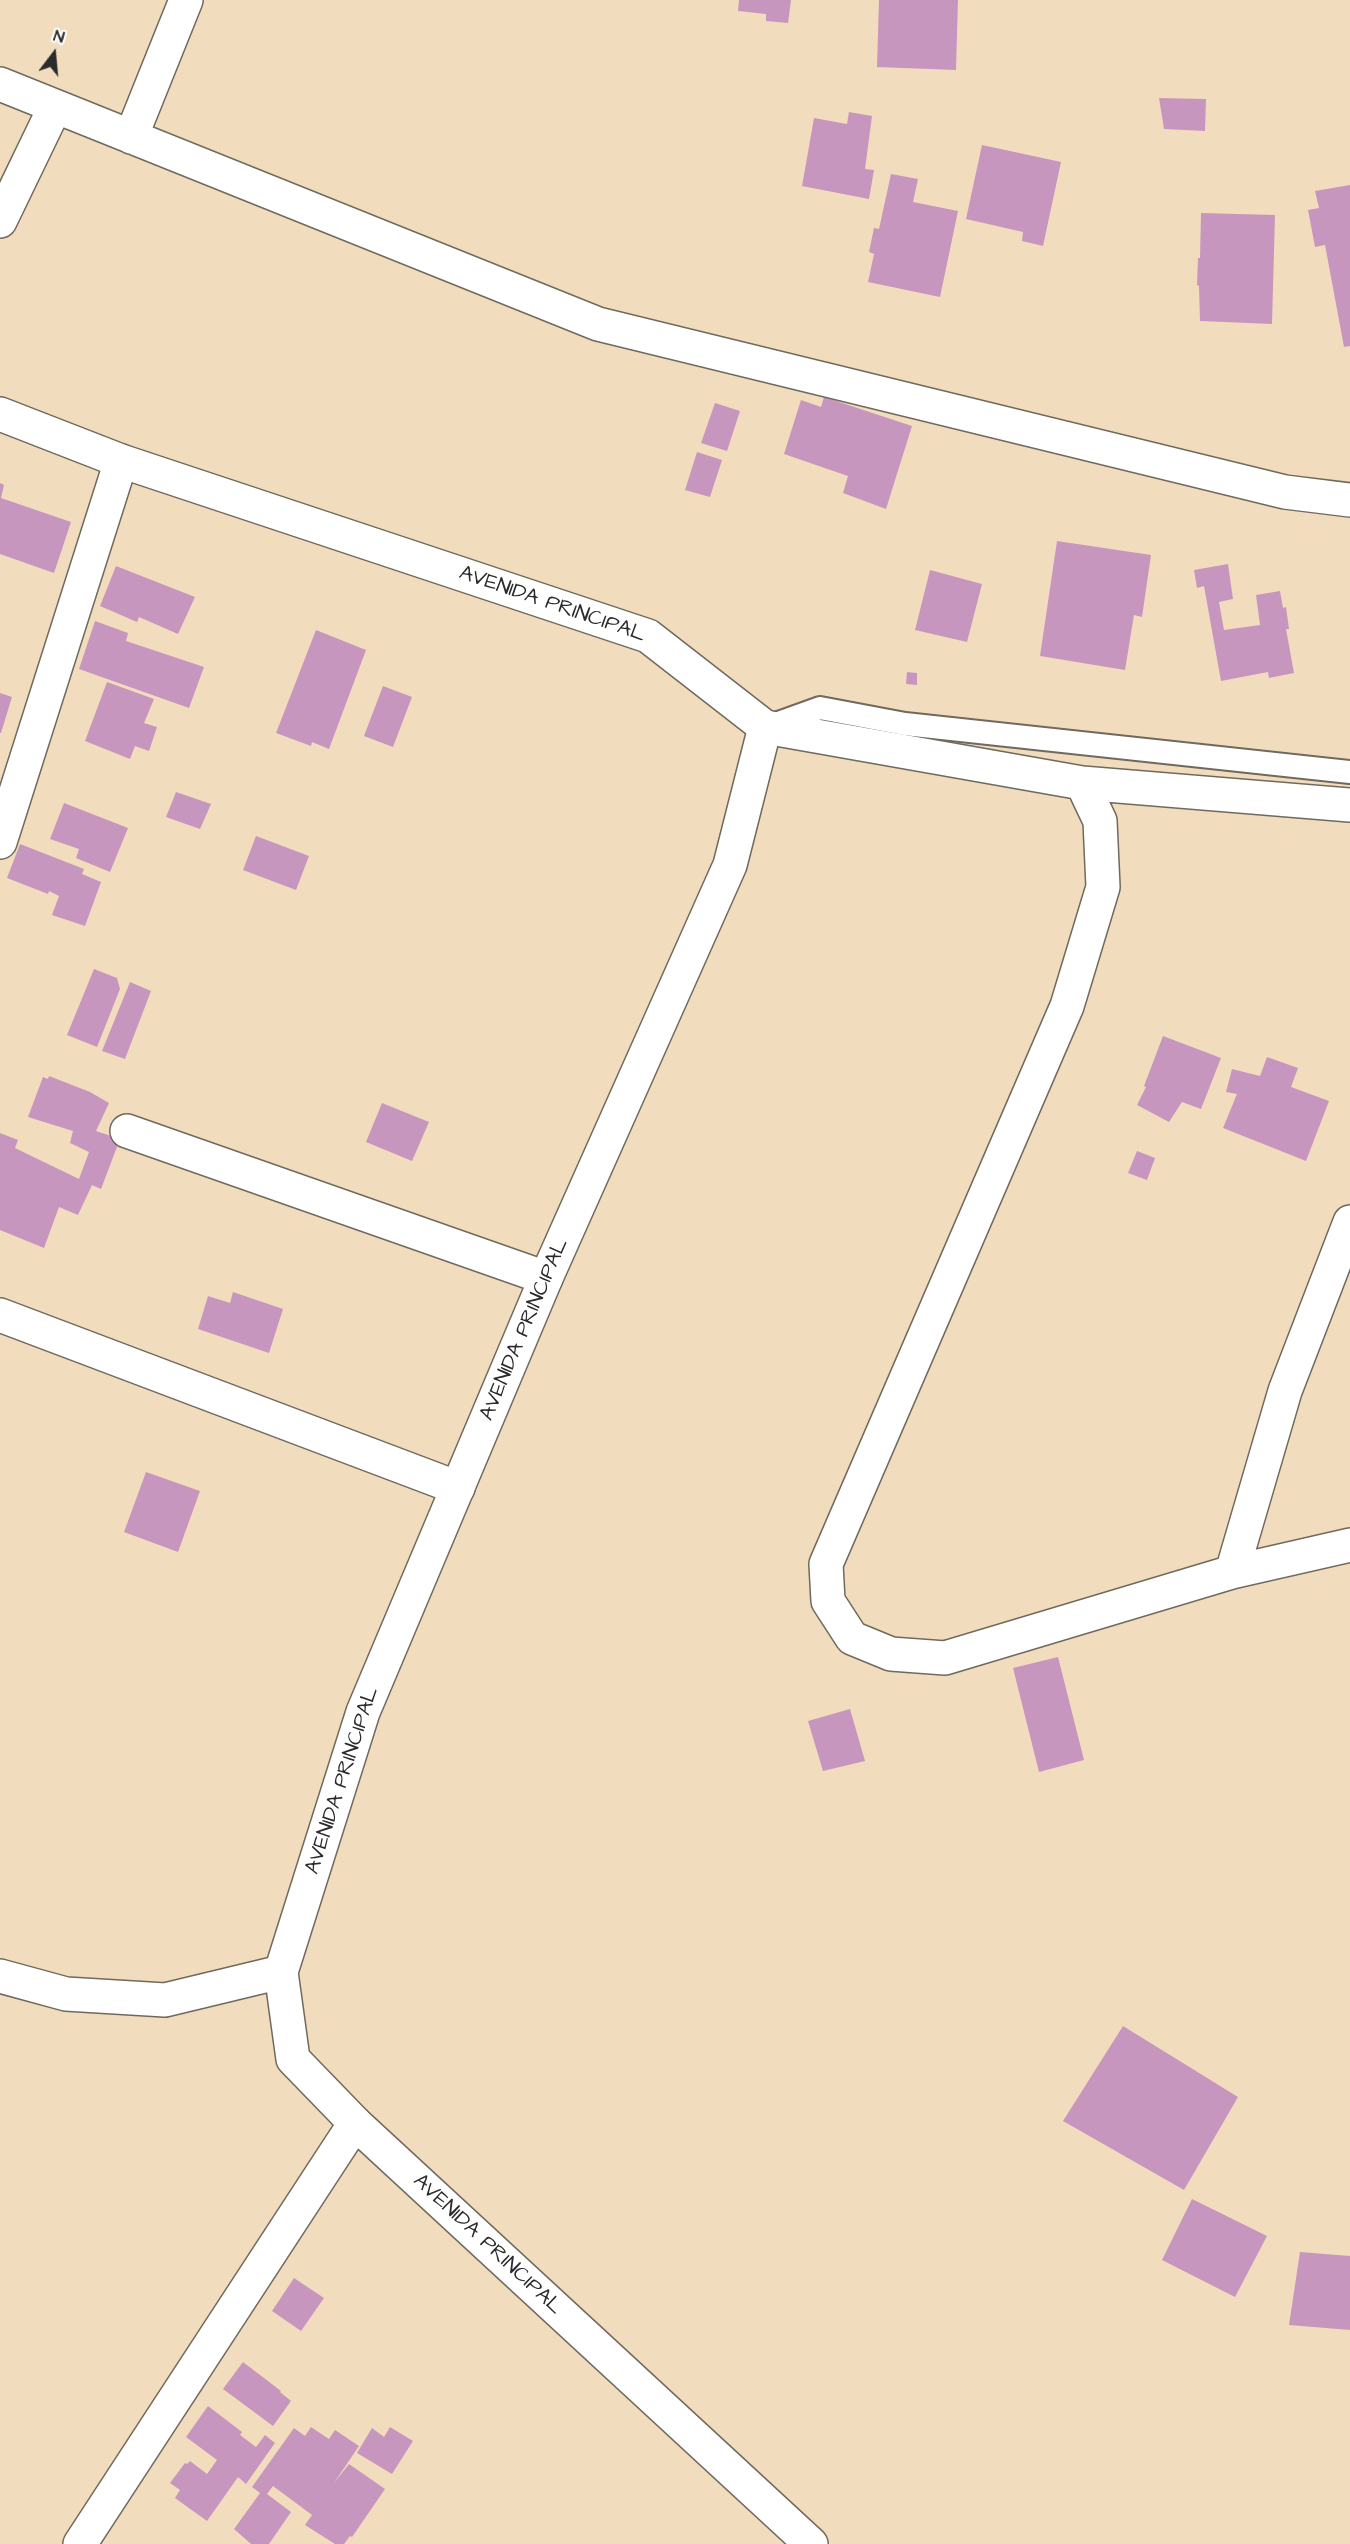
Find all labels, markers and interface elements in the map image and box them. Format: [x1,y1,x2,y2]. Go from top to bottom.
north arrow [24,24,84,84]
text: N [51,25,67,49]
street label: AVENIDA PRINCIPAL [456,561,648,649]
street label: AVENIDA PRINCIPAL [475,1235,575,1425]
street label: AVENIDA PRINCIPAL [301,1684,385,1878]
street label: AVENIDA PRINCIPAL [407,2169,567,2321]

